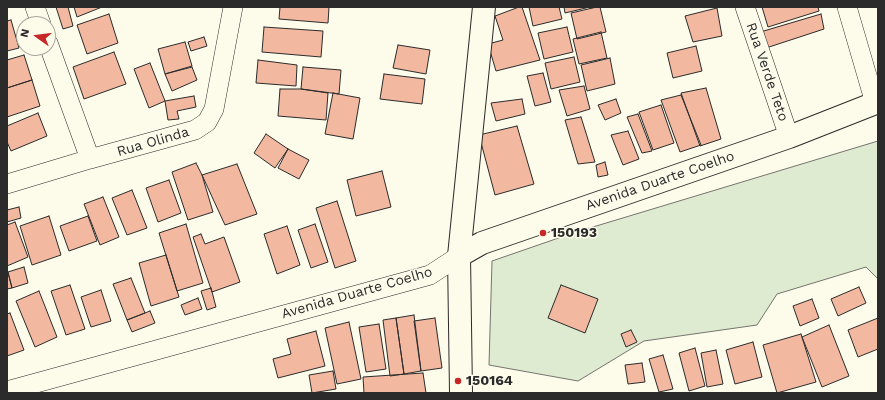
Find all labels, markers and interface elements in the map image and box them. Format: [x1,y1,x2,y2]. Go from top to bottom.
north arrow [16,16,56,56]
street label: Rua Verde Teto [742,20,792,124]
text: N [18,28,32,39]
street label: Rua Olinda [115,124,191,160]
street label: Avenida Duarte Coelho [583,148,737,214]
place label: 150193 [551,225,597,241]
marker: 150193 [538,228,548,238]
street label: Avenida Duarte Coelho [280,263,434,323]
place label: 150164 [466,373,513,389]
marker: 150164 [453,376,463,386]

